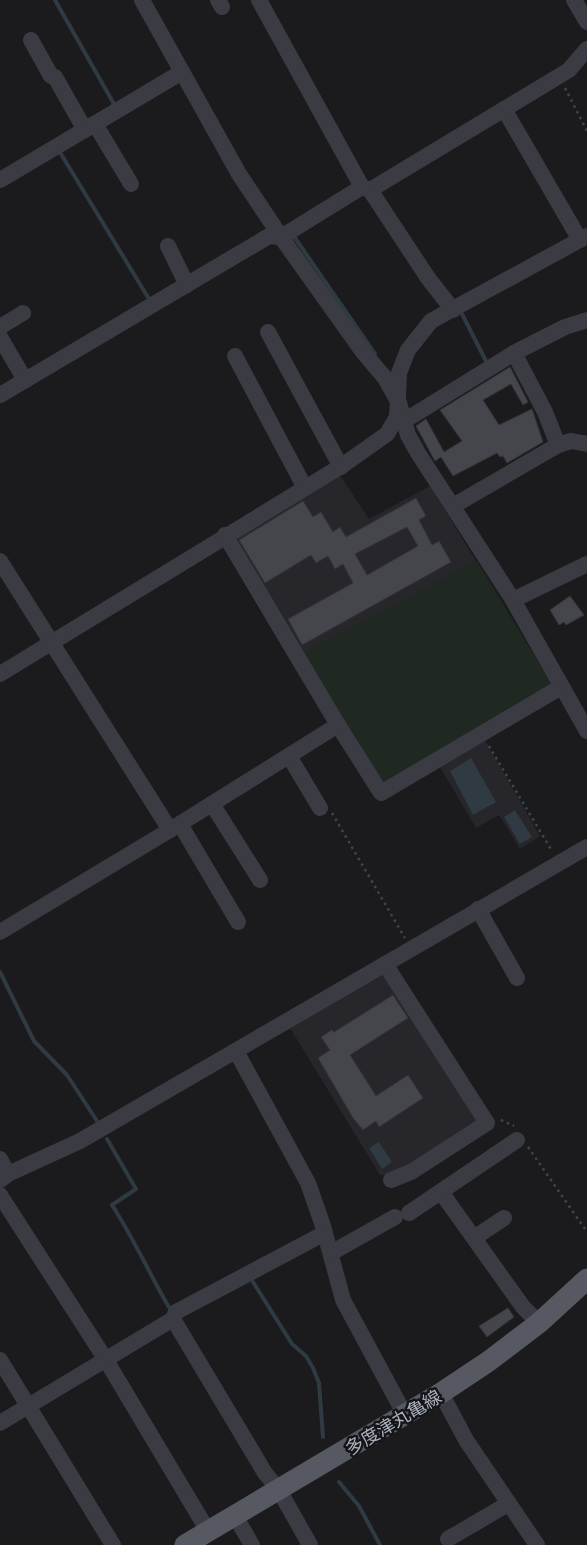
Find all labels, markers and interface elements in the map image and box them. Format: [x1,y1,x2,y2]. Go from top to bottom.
street label: 多度津丸亀線 [341,1384,445,1460]

